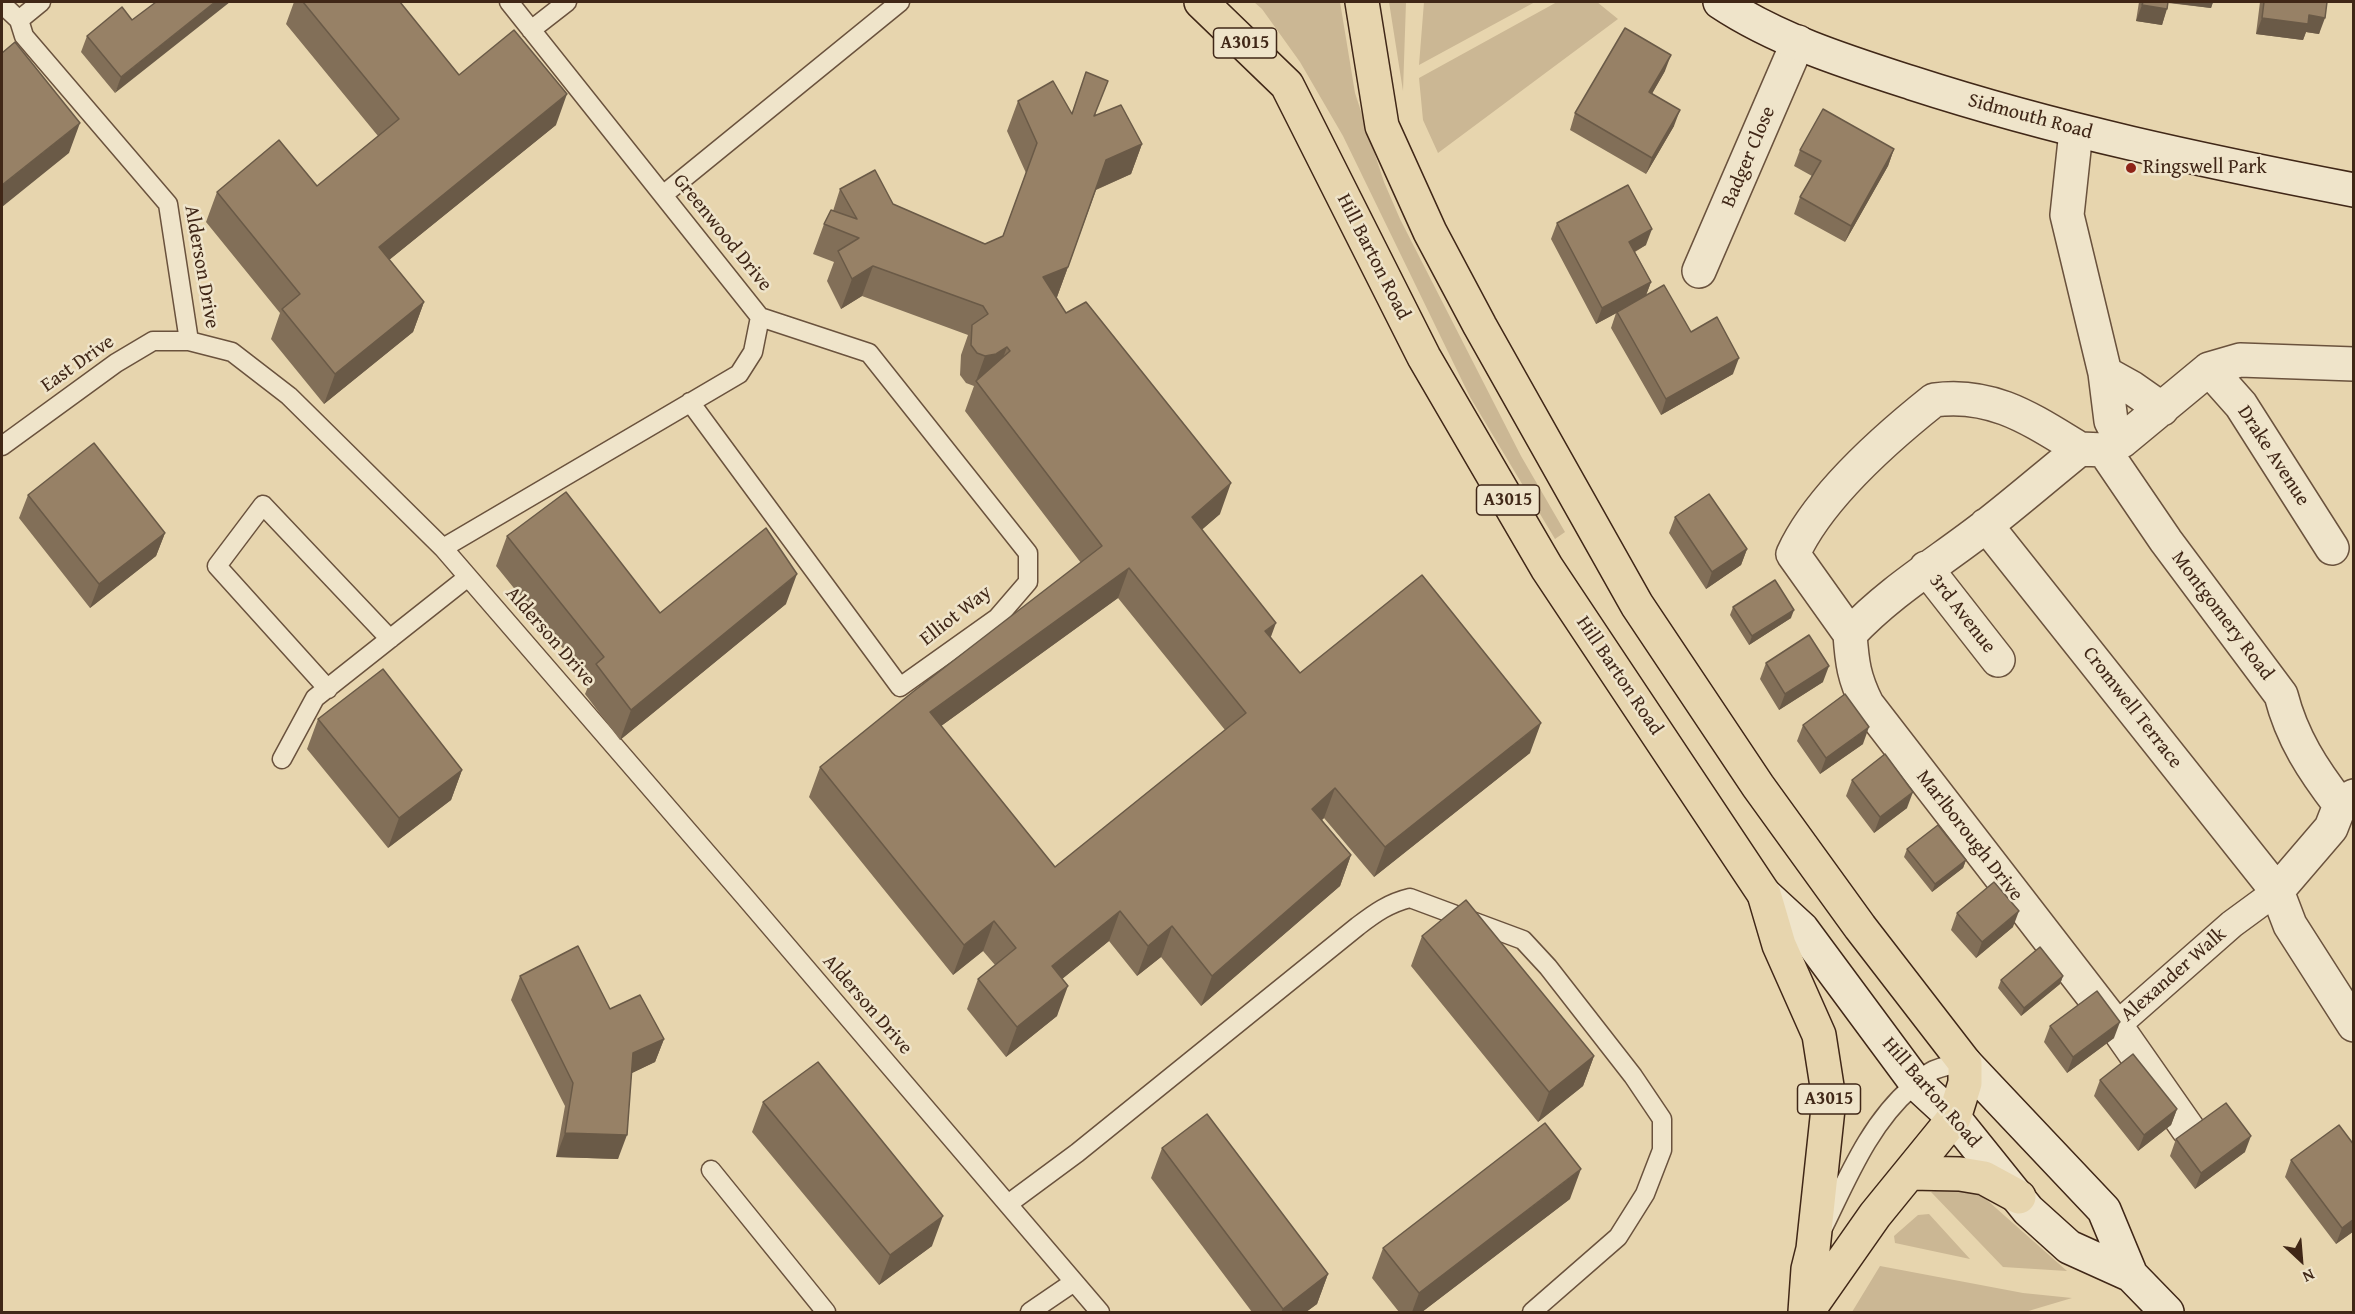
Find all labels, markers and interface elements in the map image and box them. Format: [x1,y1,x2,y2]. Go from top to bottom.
road number: A3015 [1214,28,1276,58]
street label: Sidmouth Road [1965,89,2095,145]
street label: Badger Close [1717,103,1781,211]
place label: Ringswell Park [2143,156,2267,180]
marker: Ringswell Park [2124,161,2138,175]
street label: Greenwood Drive [667,169,777,297]
street label: Hill Barton Road [1331,190,1415,324]
street label: Alderson Drive [178,204,224,330]
street label: East Drive [37,330,119,398]
street label: Drake Avenue [2232,401,2314,511]
road number: A3015 [1476,485,1540,515]
street label: Montgomery Road [2166,547,2278,685]
street label: 3rd Avenue [1924,569,2000,659]
street label: Elliot Way [915,581,997,651]
street label: Alderson Drive [500,582,600,692]
street label: Hill Barton Road [1570,612,1668,740]
street label: Cromwell Terrace [2077,642,2187,774]
street label: Marlborough Drive [1910,766,2028,906]
street label: Alexander Walk [2116,923,2232,1027]
street label: Alderson Drive [817,950,917,1060]
street label: Hill Barton Road [1877,1033,1985,1153]
road number: A3015 [1798,1084,1860,1114]
north arrow [2271,1230,2331,1290]
text: N [2299,1263,2319,1289]

